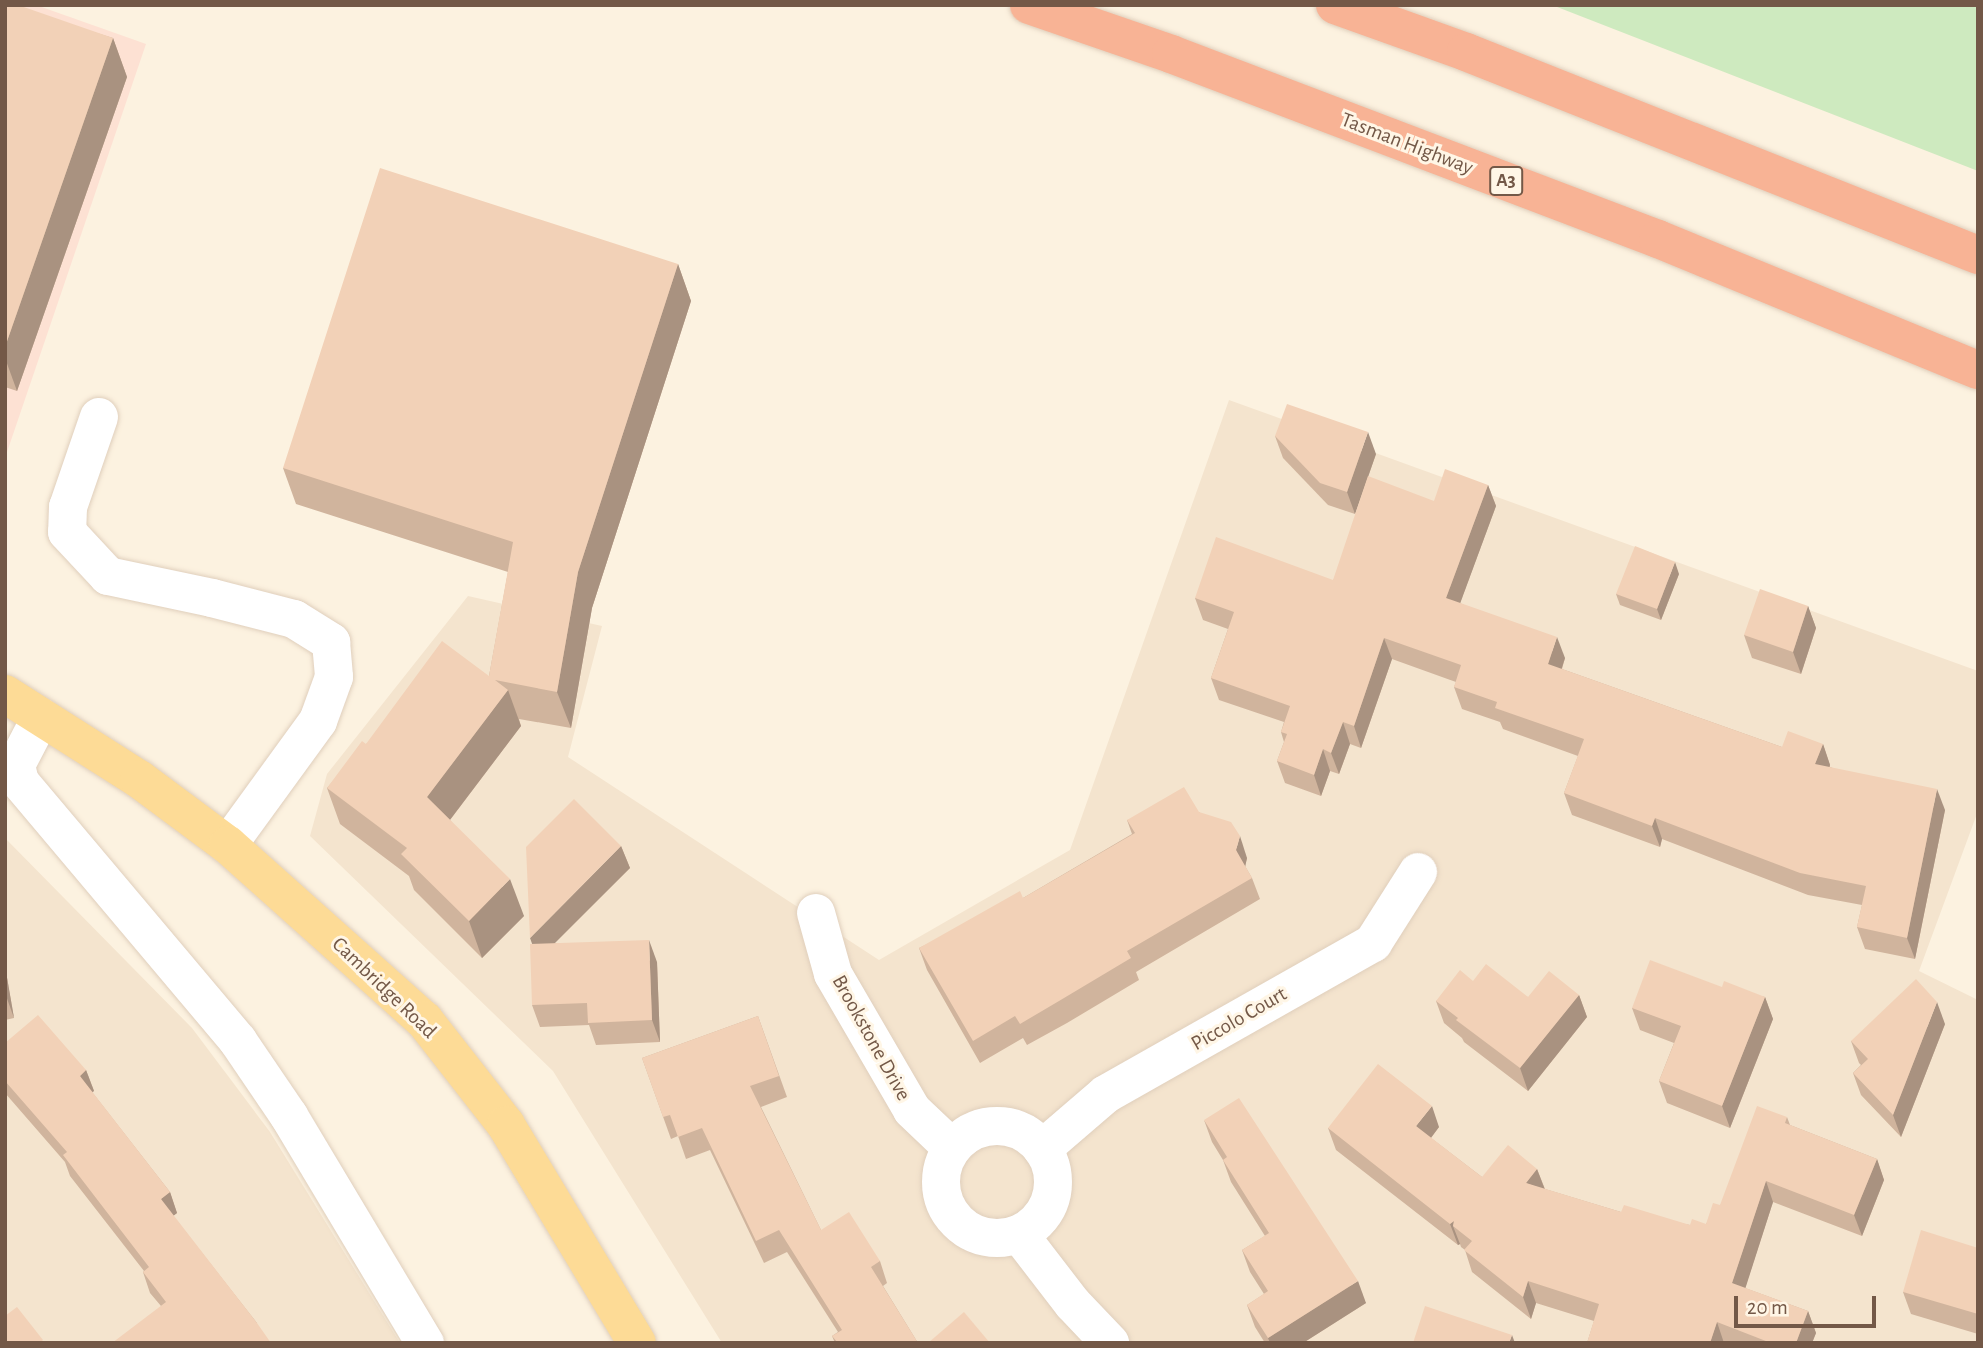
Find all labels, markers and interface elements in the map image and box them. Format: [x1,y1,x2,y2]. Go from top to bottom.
street label: Tasman Highway [1337,107,1477,181]
road number: A3 [1488,166,1524,196]
street label: Cambridge Road [326,932,442,1044]
street label: Brookstone Drive [826,971,916,1105]
street label: Piccolo Court [1187,982,1291,1056]
scale bar [1738,1282,1880,1326]
text: 20 m [1747,1297,1788,1318]

